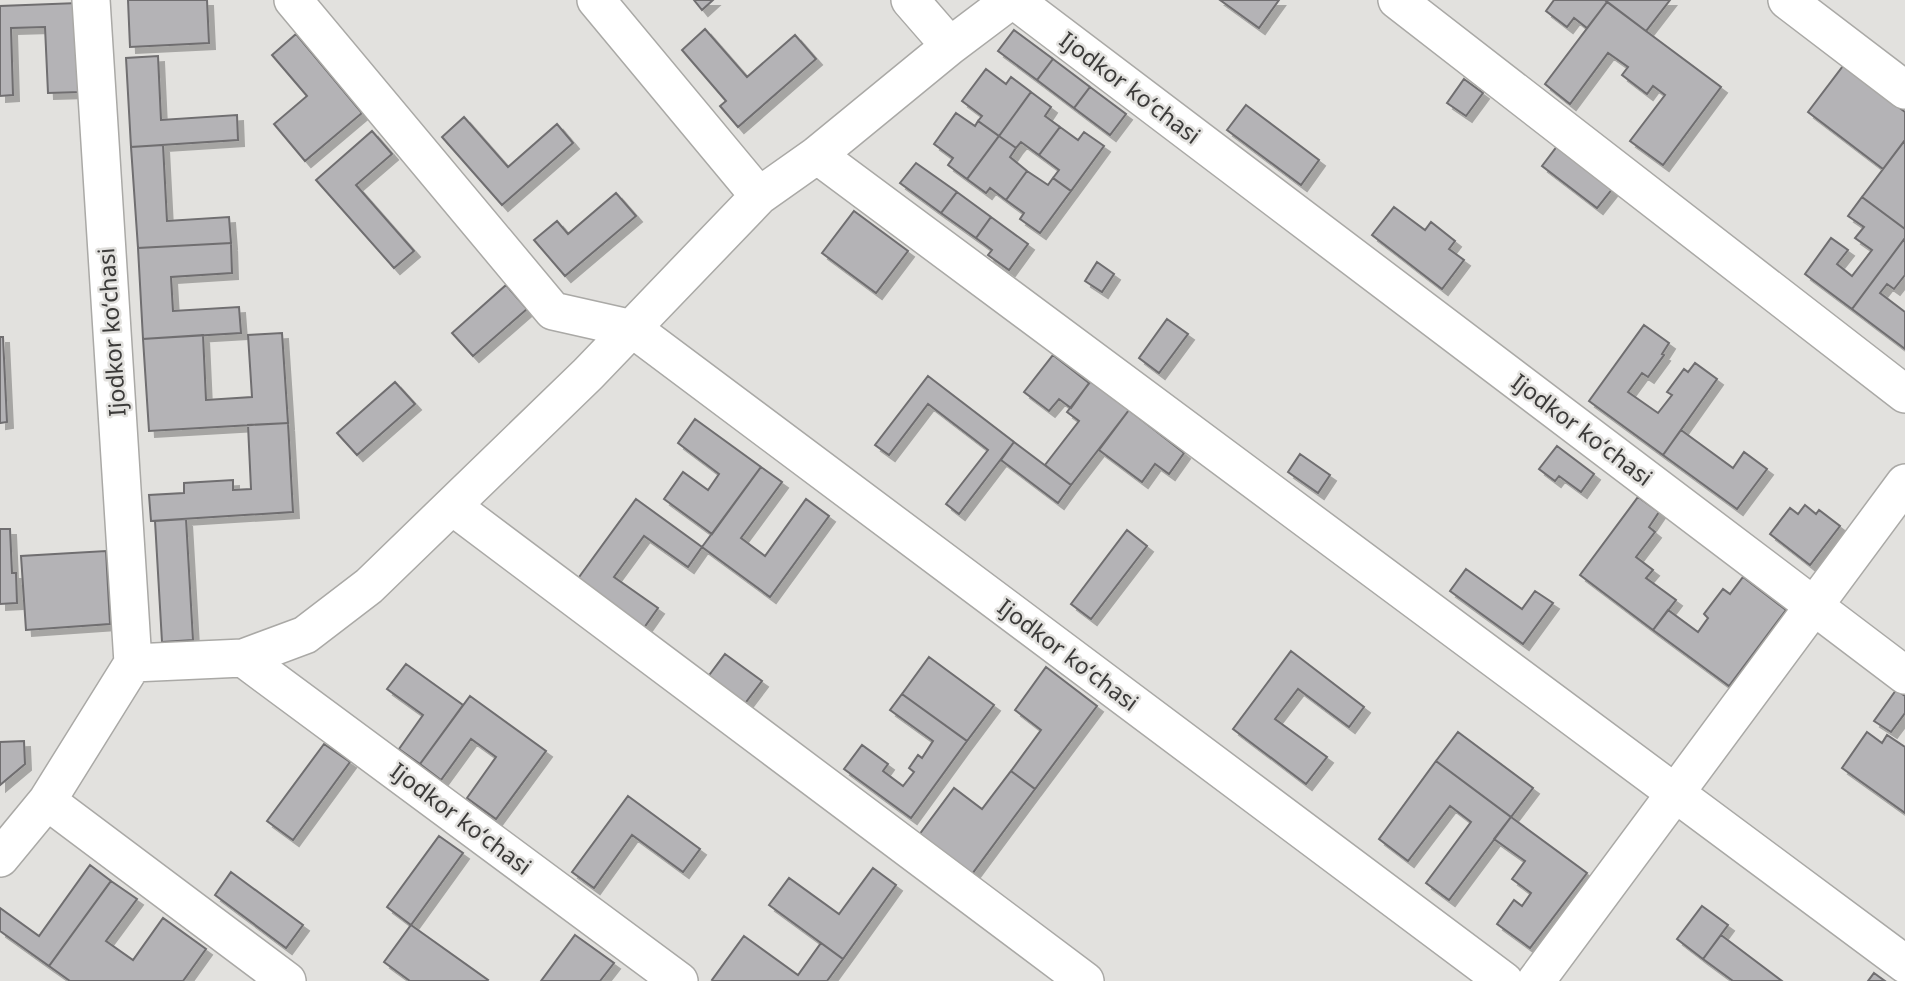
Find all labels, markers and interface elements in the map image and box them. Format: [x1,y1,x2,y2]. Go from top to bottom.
street label: Ijodkor koʻchasi [1054,24,1208,151]
street label: Ijodkor koʻchasi [89,247,133,417]
street label: Ijodkor koʻchasi [1506,366,1660,493]
street label: Ijodkor koʻchasi [992,591,1146,718]
street label: Ijodkor koʻchasi [385,755,539,882]

